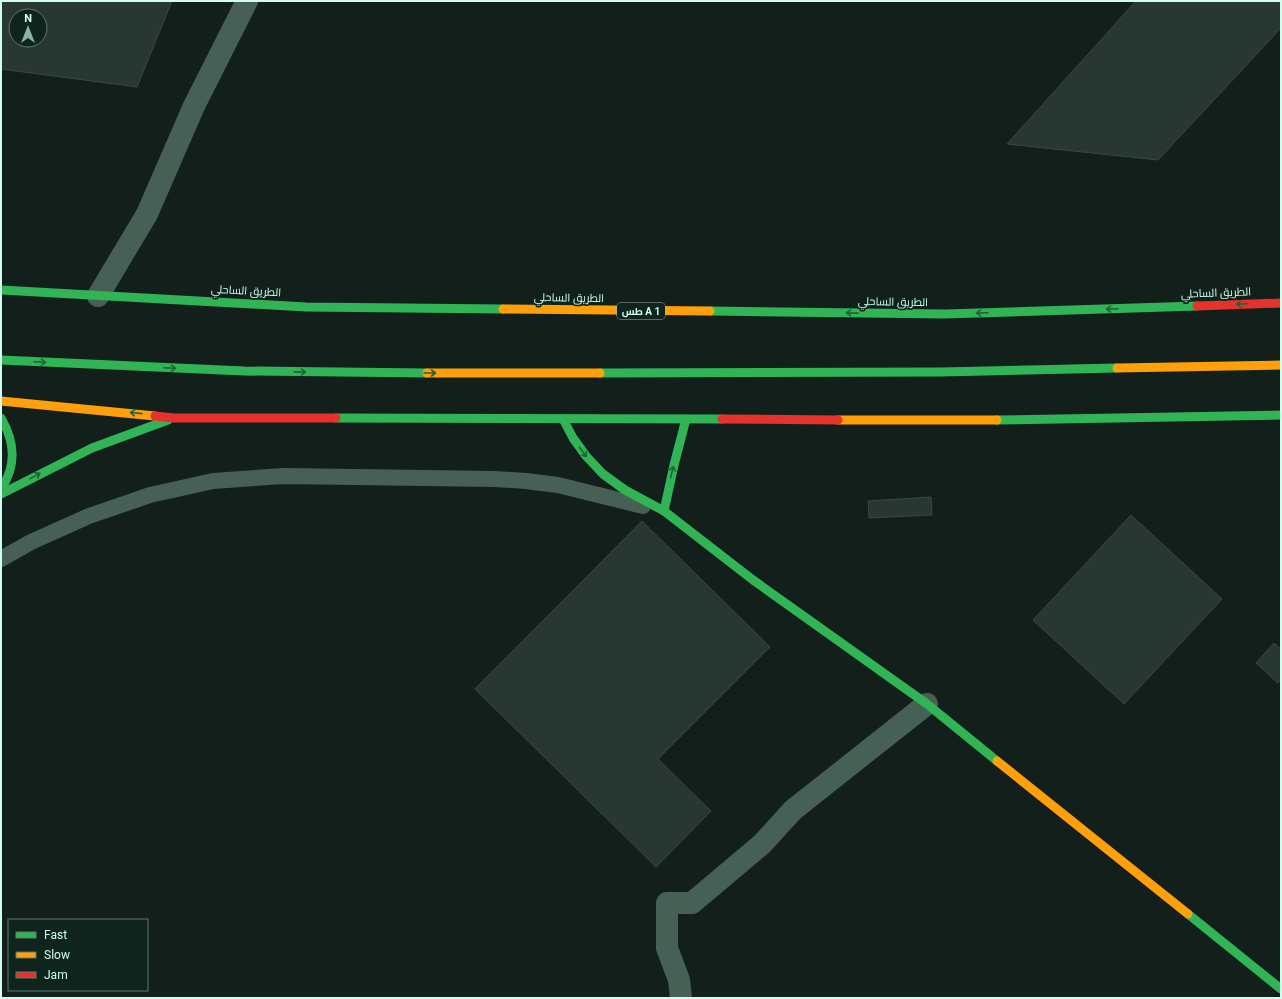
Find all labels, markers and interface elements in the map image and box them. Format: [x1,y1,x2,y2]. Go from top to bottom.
north arrow [8,8,48,48]
text: N [24,12,32,25]
street label: الطريق الساحلي [210,283,281,301]
street label: الطريق الساحلي [1181,285,1251,303]
street label: الطريق الساحلي [534,291,604,307]
street label: الطريق الساحلي [858,295,928,311]
one-way arrow [1236,301,1249,308]
road number: طس A 1 [617,303,665,319]
one-way arrow [1106,305,1119,313]
one-way arrow [846,309,859,317]
one-way arrow [976,309,989,317]
one-way arrow [33,358,46,365]
one-way arrow [163,364,176,371]
one-way arrow [293,368,306,376]
one-way arrow [423,369,436,377]
one-way arrow [130,410,143,417]
one-way arrow [579,446,587,457]
one-way arrow [668,466,676,479]
one-way arrow [29,471,41,479]
legend [8,919,148,991]
text: Fast [44,928,67,942]
text: Slow [44,948,70,962]
text: Jam [44,968,68,982]

